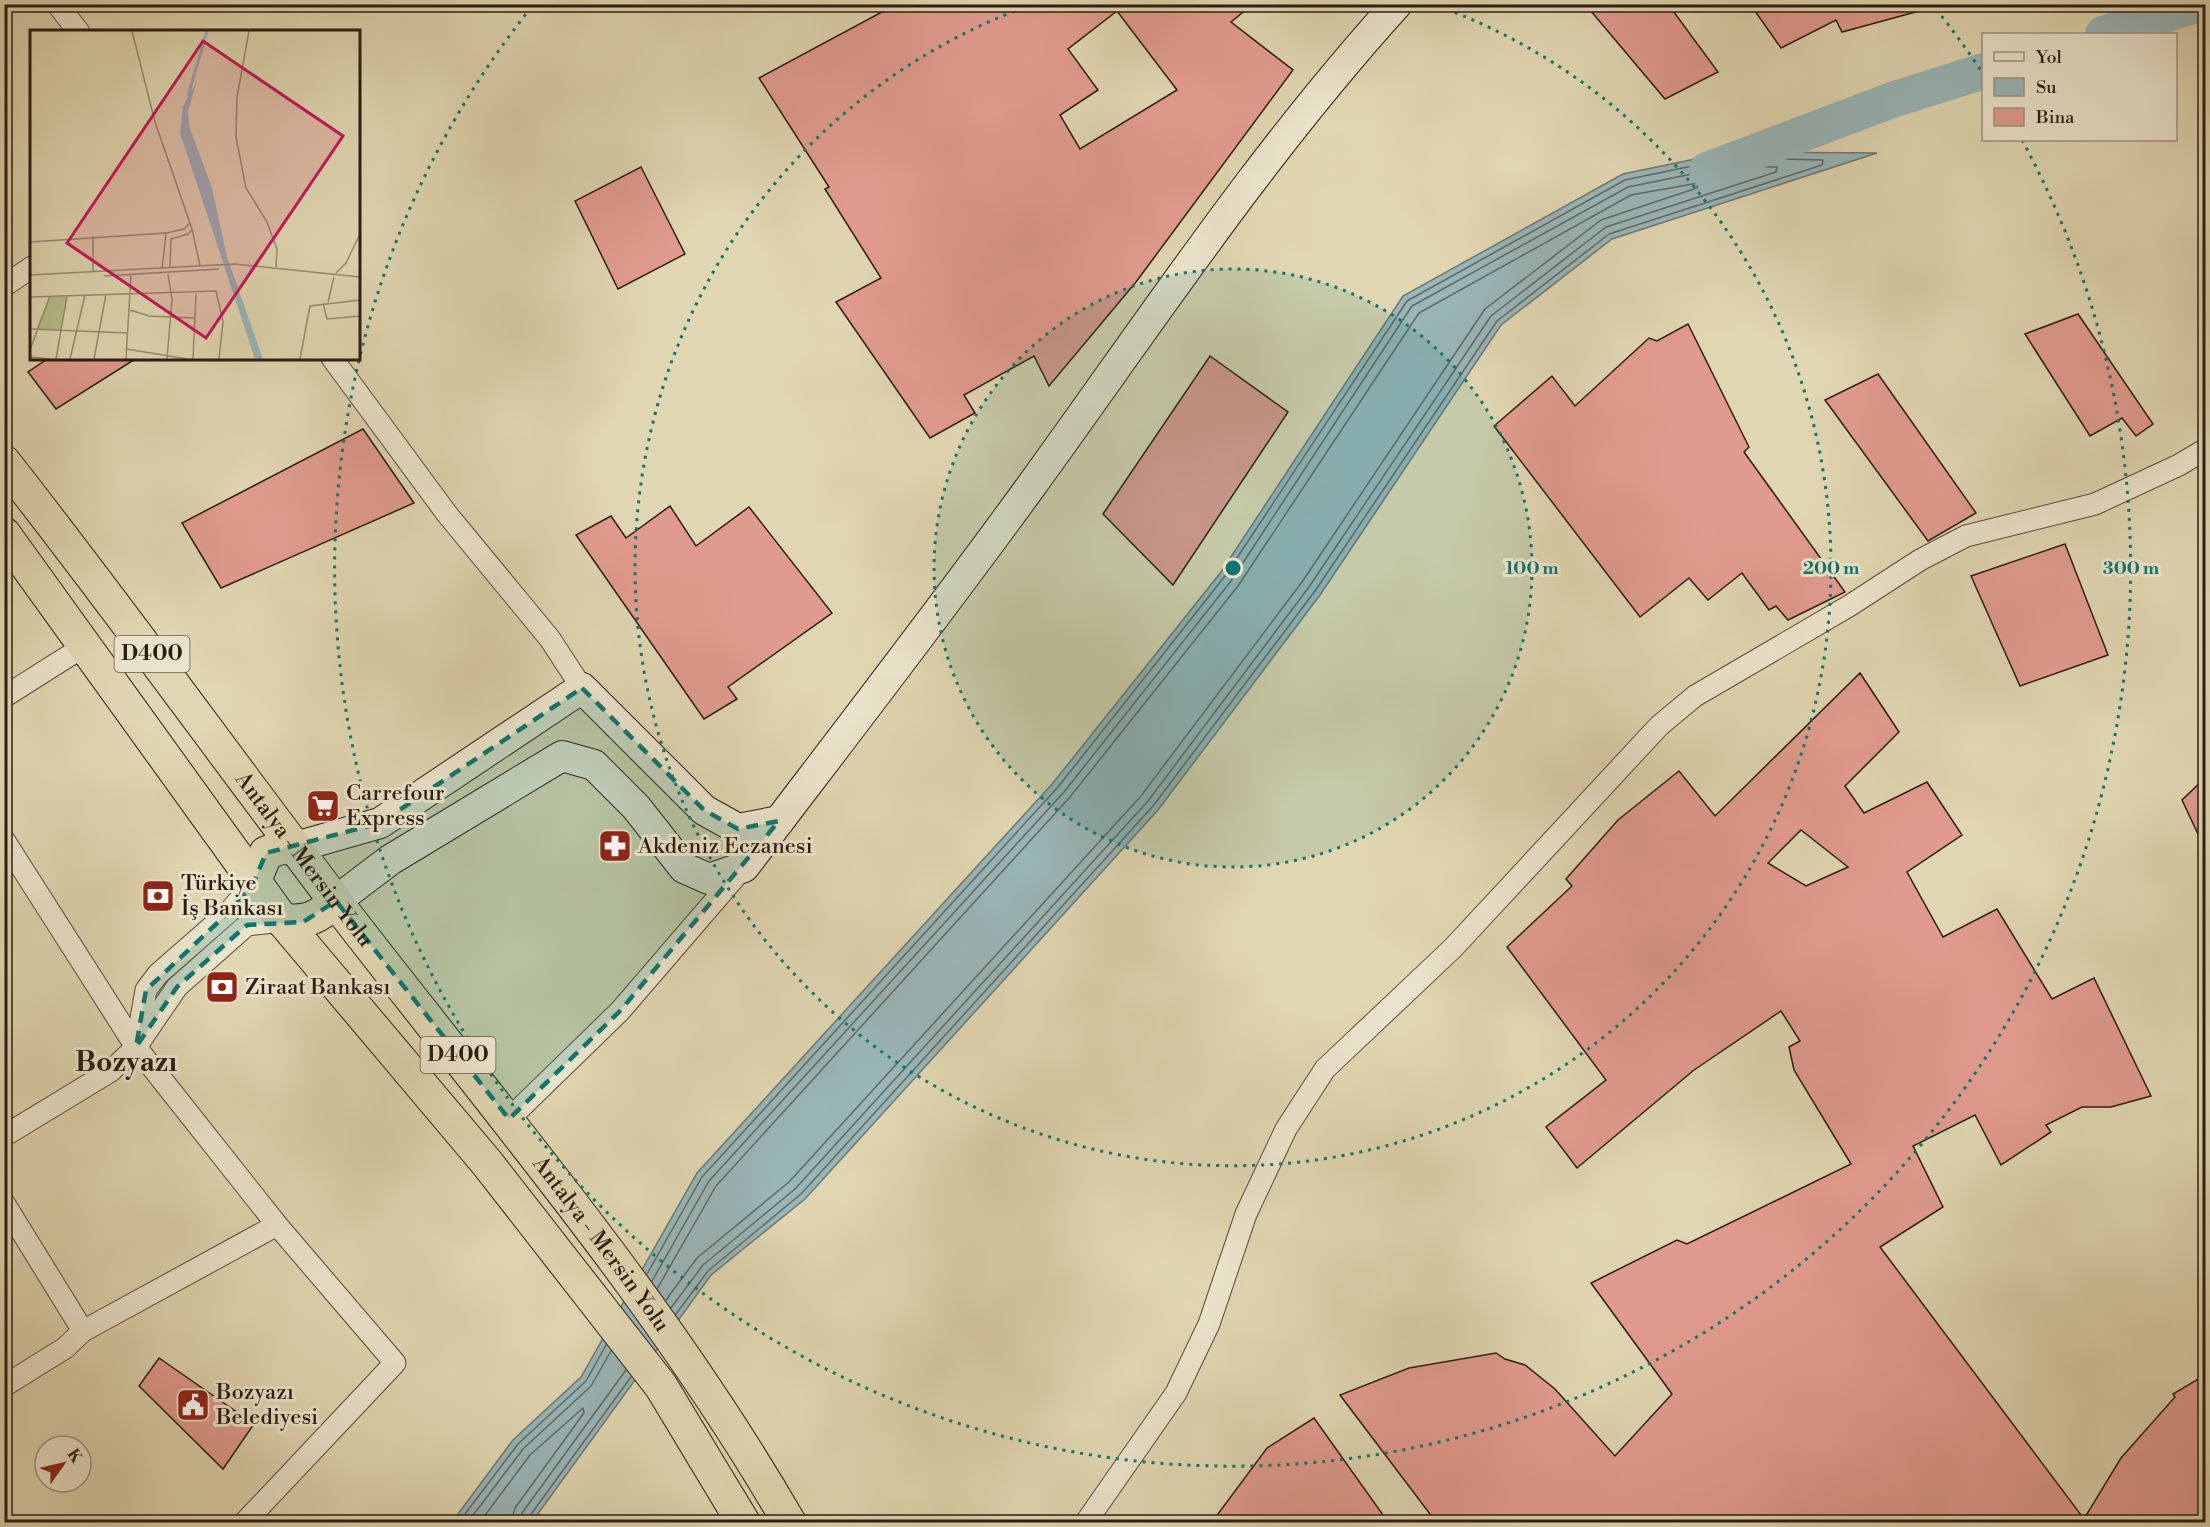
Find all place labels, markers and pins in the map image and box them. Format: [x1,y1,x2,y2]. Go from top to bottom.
centre of rings [1223,558,1243,578]
place label: Carrefour Express [346,780,445,832]
supermarket icon: Carrefour Express [305,788,341,824]
pharmacy icon: Akdeniz Eczanesi [597,828,633,864]
place label: Akdeniz Eczanesi [637,833,813,860]
place label: Türkiye İş Bankası [181,870,283,922]
bank icon: Türkiye İş Bankası [140,878,176,914]
bank icon: Ziraat Bankası [204,969,240,1005]
place label: Ziraat Bankası [245,974,391,1001]
place label: Bozyazı Belediyesi [215,1379,318,1431]
public building icon: Bozyazı Belediyesi [175,1387,211,1423]

